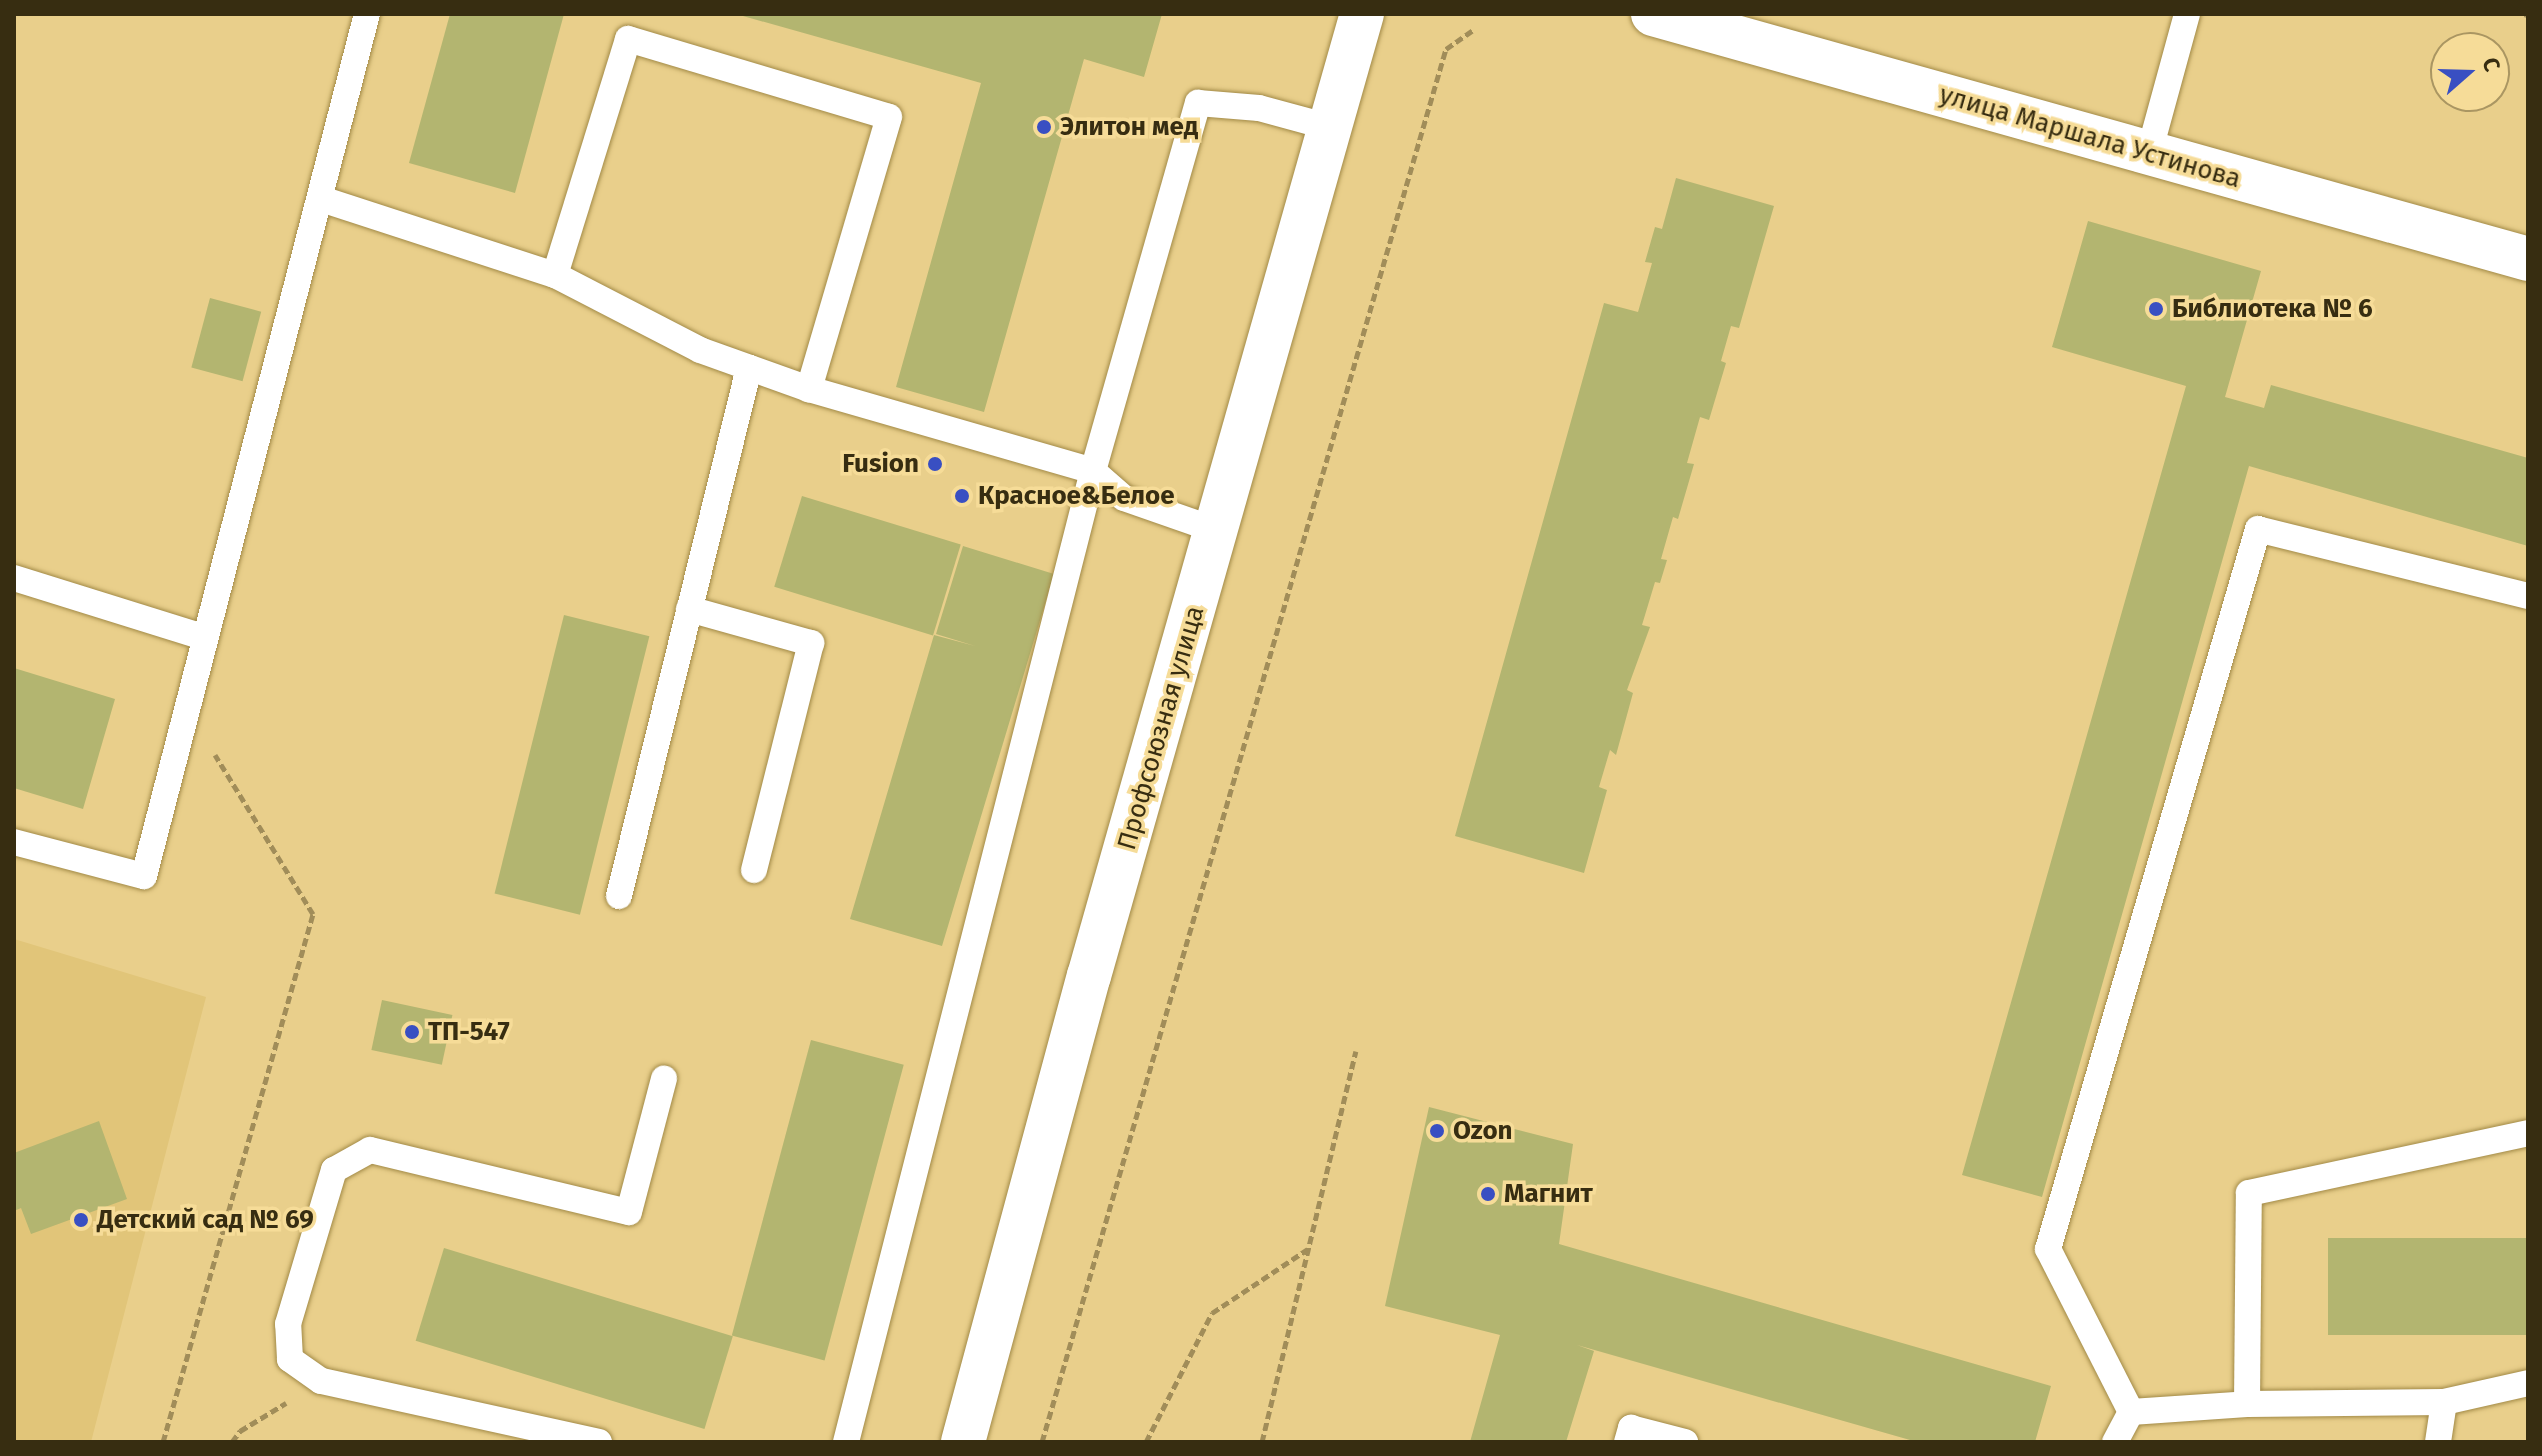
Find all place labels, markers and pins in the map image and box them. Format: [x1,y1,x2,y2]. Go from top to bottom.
place label: Элитон мед [1060,111,1198,143]
marker: Элитон мед [1035,118,1053,136]
place label: Библиотека № 6 [2172,293,2373,325]
marker: Библиотека № 6 [2147,300,2165,318]
place label: Fusion [842,448,919,480]
marker: Fusion [926,455,944,473]
place label: Красное&Белое [978,480,1175,512]
marker: Красное&Белое [953,487,971,505]
place label: ТП-547 [428,1016,510,1048]
marker: ТП-547 [403,1023,421,1041]
place label: Ozon [1453,1115,1513,1147]
marker: Ozon [1428,1122,1446,1140]
place label: Магнит [1504,1178,1593,1210]
marker: Магнит [1479,1185,1497,1203]
place label: Детский сад № 69 [97,1204,314,1236]
marker: Детский сад № 69 [72,1211,90,1229]

